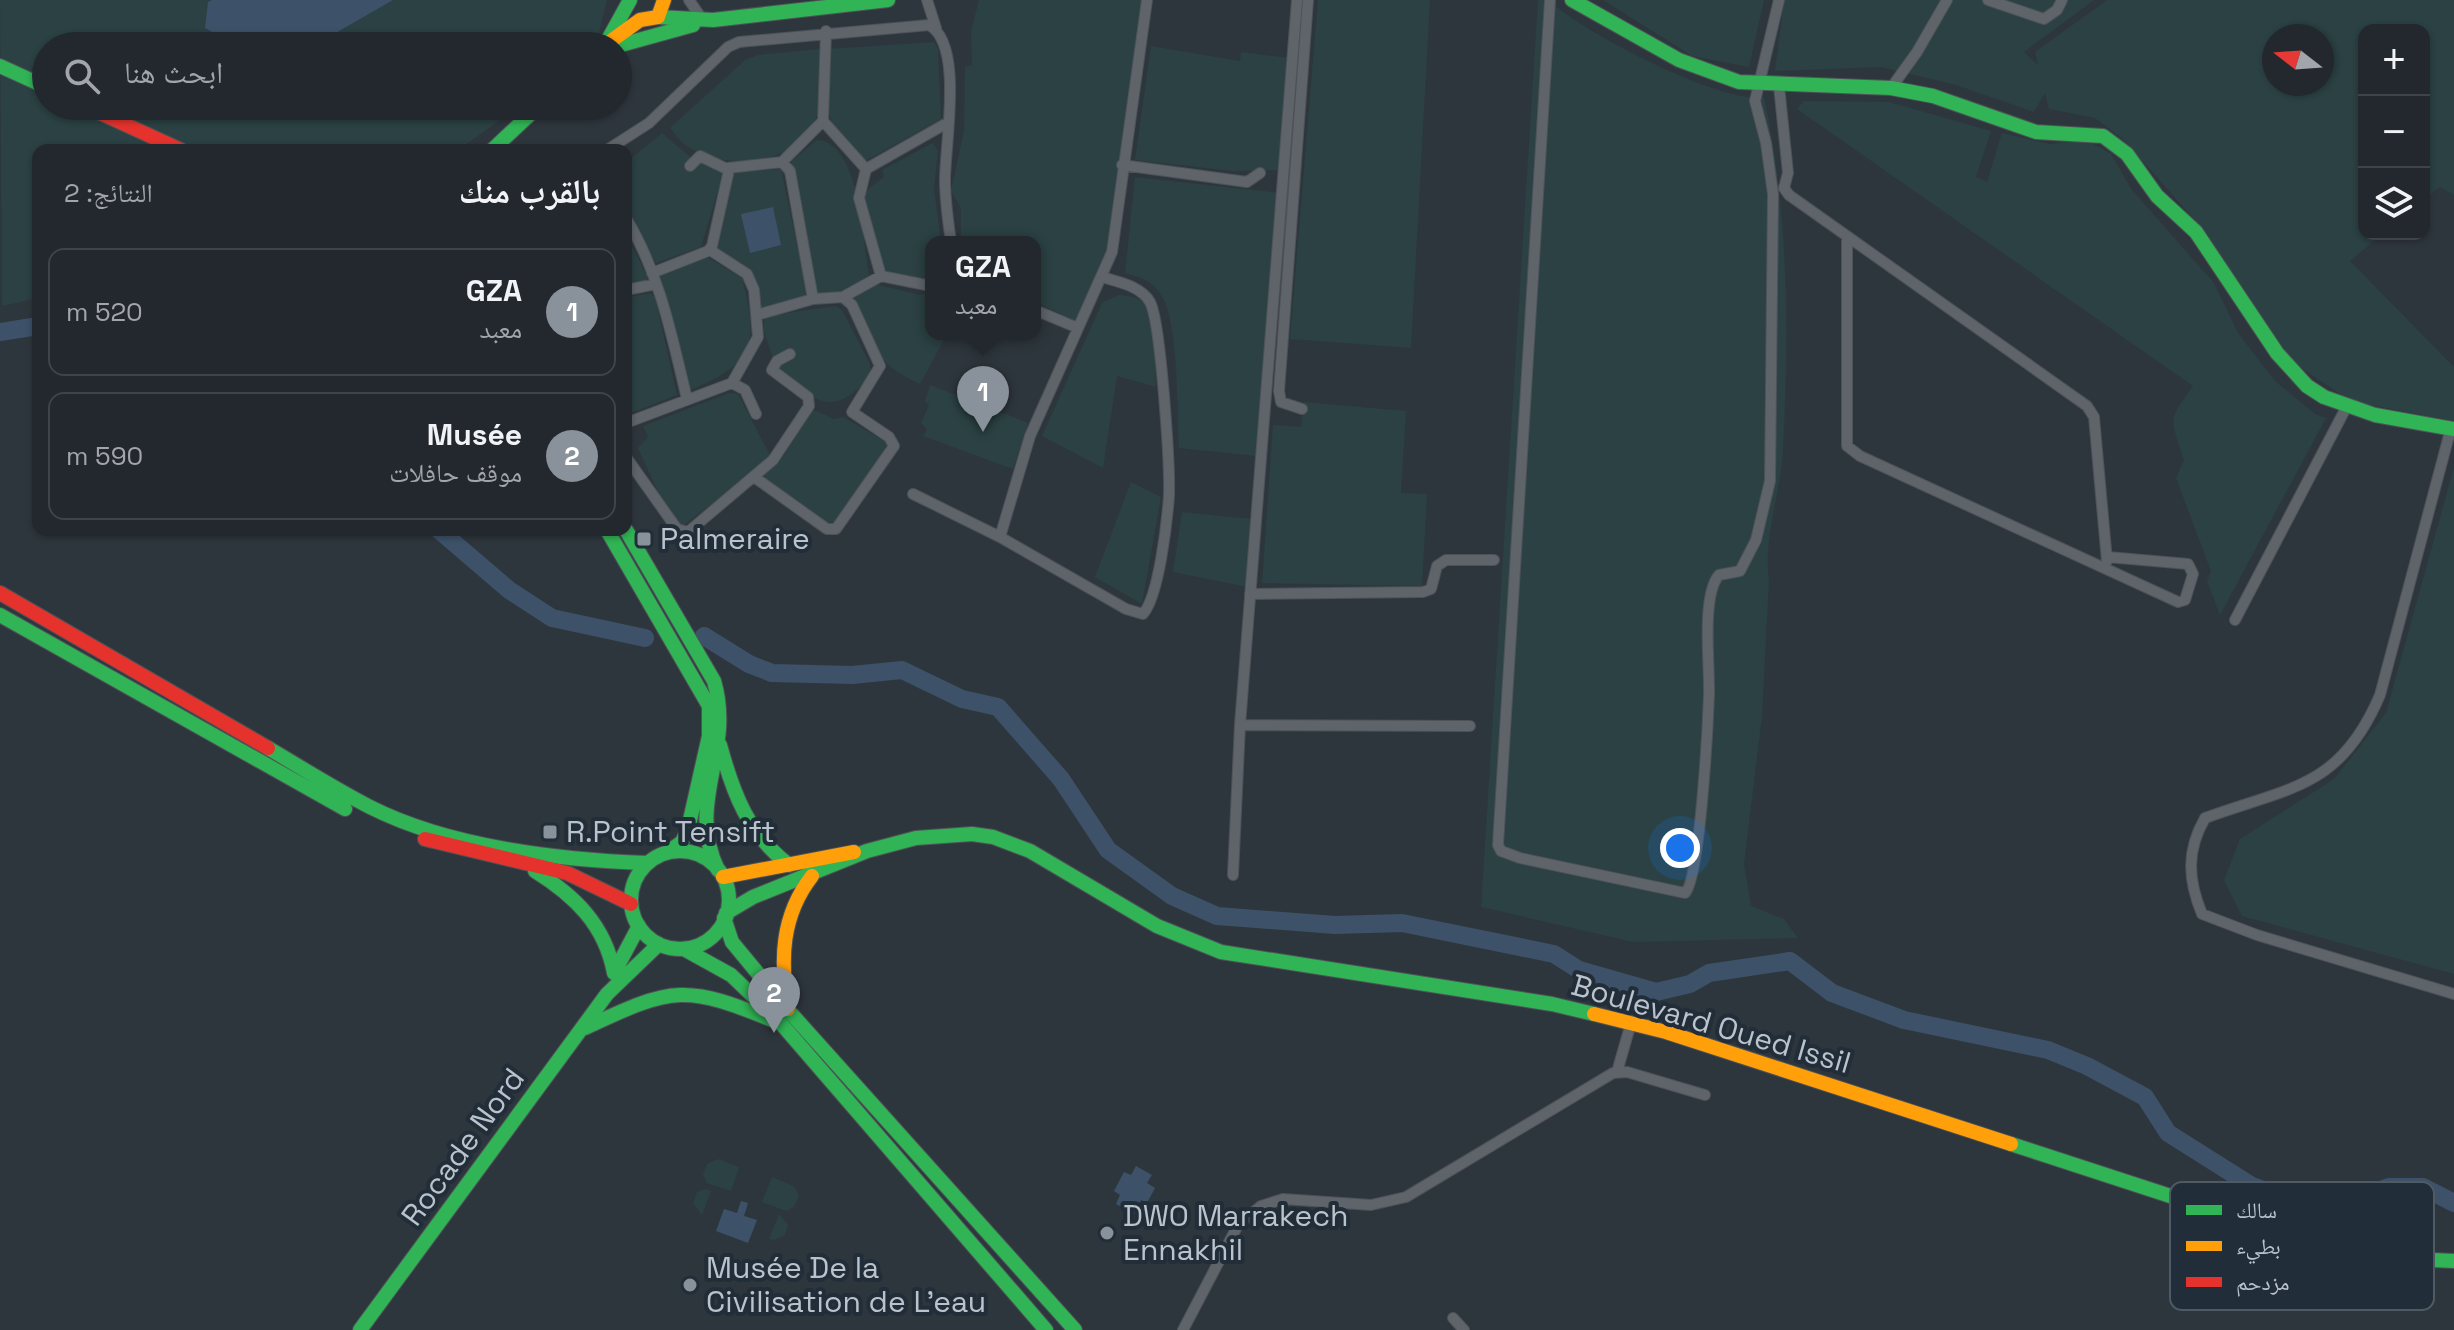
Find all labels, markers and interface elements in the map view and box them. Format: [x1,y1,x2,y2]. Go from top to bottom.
north arrow [2262,24,2334,96]
map controls [2358,24,2430,240]
button: + [2358,24,2430,96]
search box [32,32,632,120]
text: ابحث هنا [124,53,223,92]
icon: search [60,54,104,98]
button: − [2358,96,2430,168]
button: layers [2358,168,2430,240]
text: بالقرب منك [459,170,600,213]
text: النتائج: 2 [64,176,153,210]
popup [925,236,1041,340]
text: GZA [955,247,1011,286]
text: GZA [466,271,522,310]
text: معبد [955,288,997,322]
text: 520 m [66,295,143,329]
text: 1 [566,295,578,329]
text: معبد [479,312,522,346]
pin: 1 [957,366,1009,432]
text: Musée [427,415,522,454]
text: 590 m [66,439,143,473]
text: 2 [564,439,580,473]
text: موقف حافلات [389,456,522,490]
place label: Palmeraire [660,519,810,558]
marker: Palmeraire [635,530,653,548]
place label: R.Point Tensift [566,812,775,851]
marker: R.Point Tensift [541,823,559,841]
your location [1660,828,1700,868]
street label: Boulevard Oued Issil [1567,965,1855,1082]
pin: 2 [748,967,800,1033]
street label: Rocade Nord [392,1060,533,1233]
legend [2170,1182,2434,1310]
place label: DWO Marrakech Ennakhil [1123,1196,1348,1269]
text: سالك [2236,1196,2277,1224]
marker: DWO Marrakech Ennakhil [1098,1224,1116,1242]
text: بطيء [2236,1232,2281,1264]
place label: Musée De la Civilisation de L'eau [706,1248,986,1321]
text: مزدحم [2236,1268,2290,1297]
marker: Musée De la Civilisation de L'eau [681,1276,699,1294]

